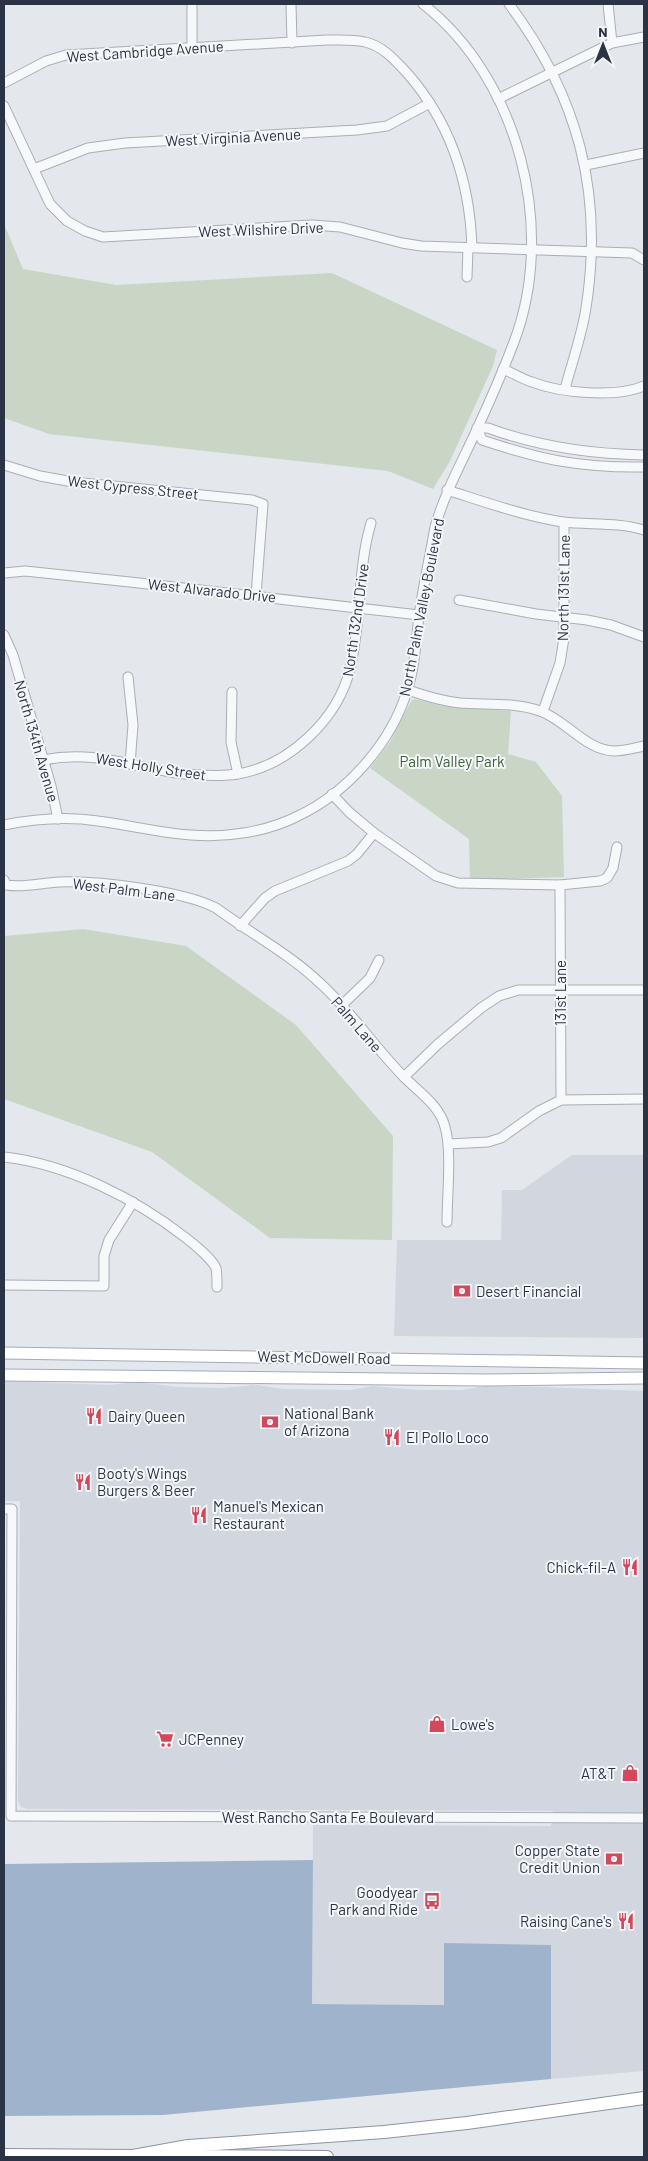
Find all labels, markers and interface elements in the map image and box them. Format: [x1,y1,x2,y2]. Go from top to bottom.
north arrow [578,20,628,70]
text: N [598,23,608,40]
street label: West Cambridge Avenue [66,37,224,65]
street label: West Virginia Avenue [165,124,301,150]
street label: West Wilshire Drive [198,218,324,240]
street label: West Cypress Street [67,471,199,503]
street label: North Palm Valley Boulevard [395,516,447,698]
street label: North 131st Lane [553,535,573,641]
street label: North 132nd Drive [338,562,372,678]
street label: West Alvarado Drive [147,574,277,606]
street label: North 134th Avenue [11,678,63,804]
street label: West Holly Street [94,748,208,784]
park label: Palm Valley Park [399,752,505,770]
street label: West Palm Lane [72,874,176,904]
street label: 131st Lane [551,960,569,1026]
street label: Palm Lane [328,993,386,1055]
bank icon: Desert Financial [452,1281,472,1301]
place label: Desert Financial [476,1282,581,1300]
street label: West McDowell Road [257,1347,391,1367]
place label: National Bank of Arizona [284,1404,374,1439]
restaurant icon: Dairy Queen [84,1406,104,1426]
place label: Dairy Queen [108,1407,185,1425]
bank icon: National Bank of Arizona [260,1412,280,1432]
restaurant icon: El Pollo Loco [382,1427,402,1447]
place label: El Pollo Loco [406,1428,489,1446]
place label: Booty's Wings Burgers & Beer [97,1464,195,1499]
restaurant icon: Booty's Wings Burgers & Beer [73,1472,93,1492]
place label: Manuel's Mexican Restaurant [213,1497,324,1532]
restaurant icon: Manuel's Mexican Restaurant [189,1505,209,1525]
restaurant icon: Chick-fil-A [620,1557,640,1577]
place label: Chick-fil-A [546,1558,616,1576]
shop icon: Lowe's [427,1714,447,1734]
place label: Lowe's [451,1715,494,1733]
supermarket icon: JCPenney [155,1729,175,1749]
place label: JCPenney [179,1730,244,1748]
shop icon: AT&T [620,1763,640,1783]
place label: AT&T [581,1764,616,1782]
street label: West Rancho Santa Fe Boulevard [222,1808,434,1826]
place label: Copper State Credit Union [515,1841,600,1876]
bank icon: Copper State Credit Union [604,1849,624,1869]
place label: Goodyear Park and Ride [329,1883,419,1918]
bus stop icon: Goodyear Park and Ride [422,1891,442,1911]
restaurant icon: Raising Cane's [616,1911,636,1931]
place label: Raising Cane's [520,1912,612,1930]

